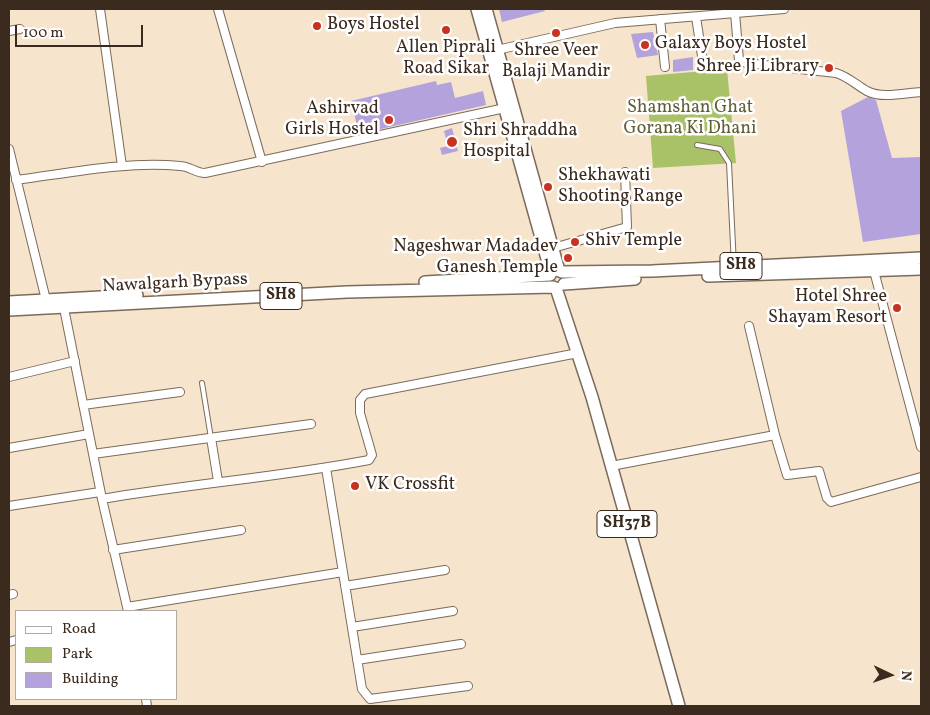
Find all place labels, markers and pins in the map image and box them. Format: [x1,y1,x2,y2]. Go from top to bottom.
place label: Boys Hostel [327,15,420,37]
marker: Boys Hostel [311,20,323,32]
marker: Allen Piprali Road Sikar [440,24,452,36]
marker: Shree Veer Balaji Mandir [550,27,562,39]
place label: Galaxy Boys Hostel [655,34,807,56]
place label: Allen Piprali Road Sikar [396,38,496,80]
marker: Galaxy Boys Hostel [639,39,651,51]
place label: Shree Veer Balaji Mandir [502,41,610,84]
place label: Shree Ji Library [696,57,819,79]
marker: Shree Ji Library [823,62,835,74]
place label: Ashirvad Girls Hostel [285,99,379,142]
marker: Ashirvad Girls Hostel [383,114,395,126]
place label: Shri Shraddha Hospital [463,121,577,163]
marker: Shri Shraddha Hospital [445,135,459,149]
place label: Shekhawati Shooting Range [558,166,683,208]
marker: Shekhawati Shooting Range [542,181,554,193]
place label: Shiv Temple [585,231,682,253]
marker: Shiv Temple [569,236,581,248]
place label: Nageshwar Madadev Ganesh Temple [393,237,558,280]
marker: Nageshwar Madadev Ganesh Temple [562,252,574,264]
place label: Hotel Shree Shayam Resort [768,287,887,330]
marker: Hotel Shree Shayam Resort [891,302,903,314]
place label: VK Crossfit [365,475,455,497]
marker: VK Crossfit [349,480,361,492]

